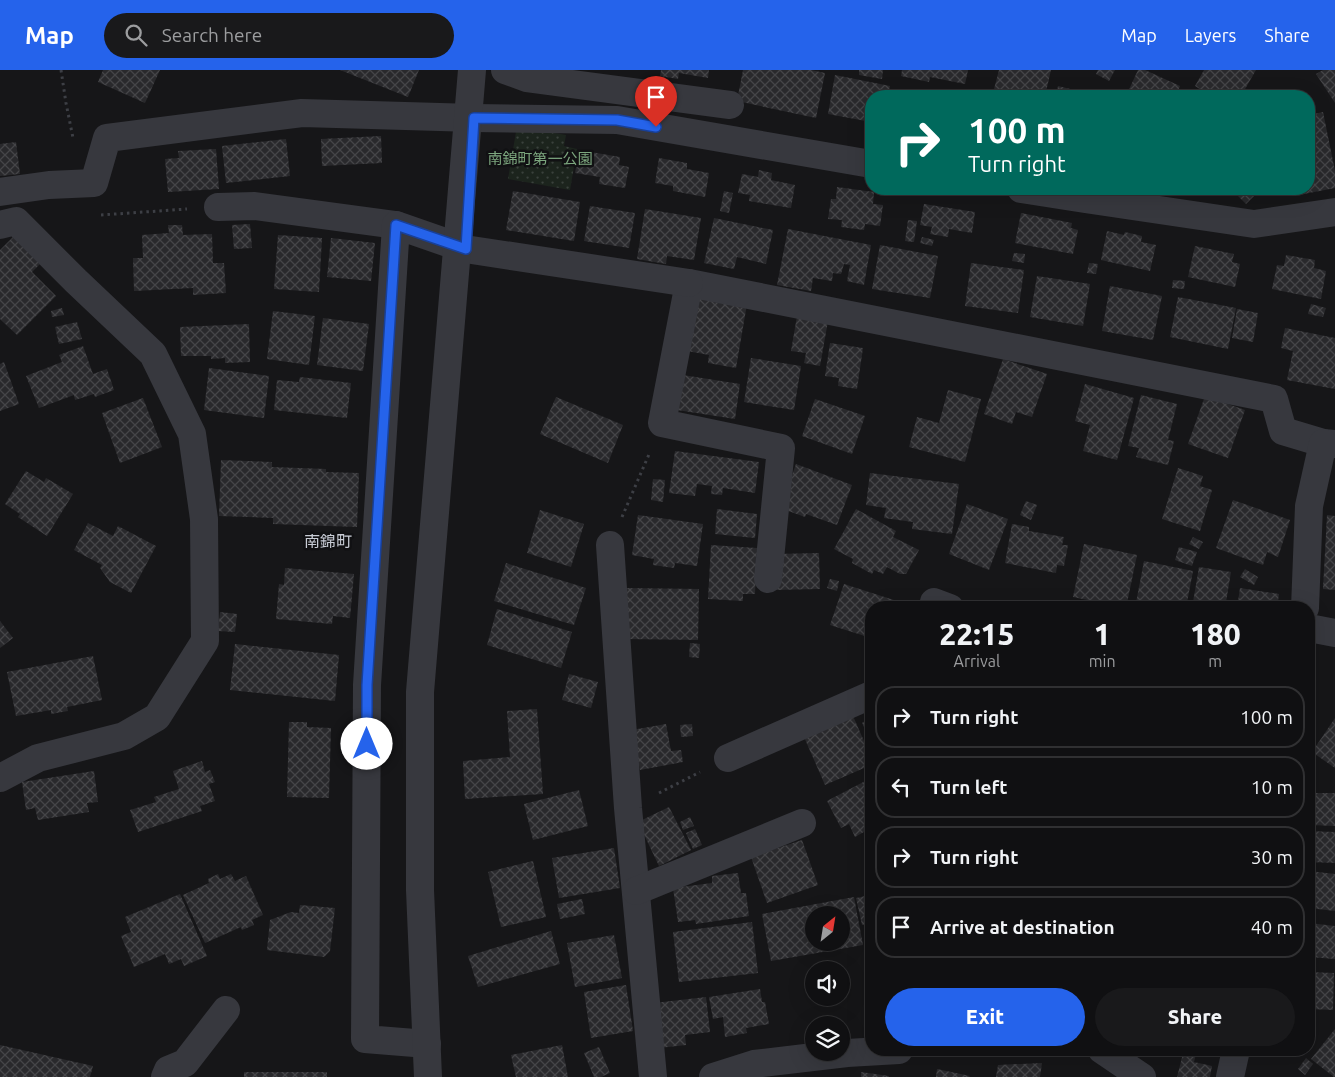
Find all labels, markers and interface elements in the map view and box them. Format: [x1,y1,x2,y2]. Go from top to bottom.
search box [104,13,454,58]
icon: search [122,21,150,49]
text: Map [25,22,74,49]
text: Search here [162,24,262,46]
text: Map [1121,25,1157,45]
text: Layers [1185,25,1236,45]
text: Share [1264,25,1310,45]
pin [635,76,677,127]
icon: arrive [642,83,670,111]
icon: right [885,110,950,175]
text: 100 m [968,110,1066,150]
park label: 南錦町第一公園 [487,150,593,167]
text: Turn right [968,151,1066,176]
district label: 南錦町 [304,532,352,550]
text: 22:15 [939,617,1014,651]
text: 1 [1094,617,1111,651]
text: 180 [1190,617,1241,651]
text: Arrival [954,652,1000,670]
text: min [1089,652,1116,670]
text: m [1208,652,1222,670]
icon: right [887,703,915,731]
text: Turn right [930,706,1018,728]
text: 100 m [1240,706,1293,728]
position arrow [340,717,392,769]
icon: left [887,773,915,801]
text: Turn left [930,776,1008,798]
text: 10 m [1251,776,1293,798]
icon: right [887,843,915,871]
text: Turn right [930,846,1018,868]
text: 30 m [1251,846,1293,868]
north arrow [805,906,850,951]
map controls [805,906,850,1061]
icon: arrive [887,913,915,941]
text: Arrive at destination [930,916,1115,938]
text: 40 m [1251,916,1293,938]
button: sound [805,961,850,1006]
button: Exit [885,988,1085,1046]
button: Share [1095,988,1295,1046]
button: layers [805,1016,850,1061]

